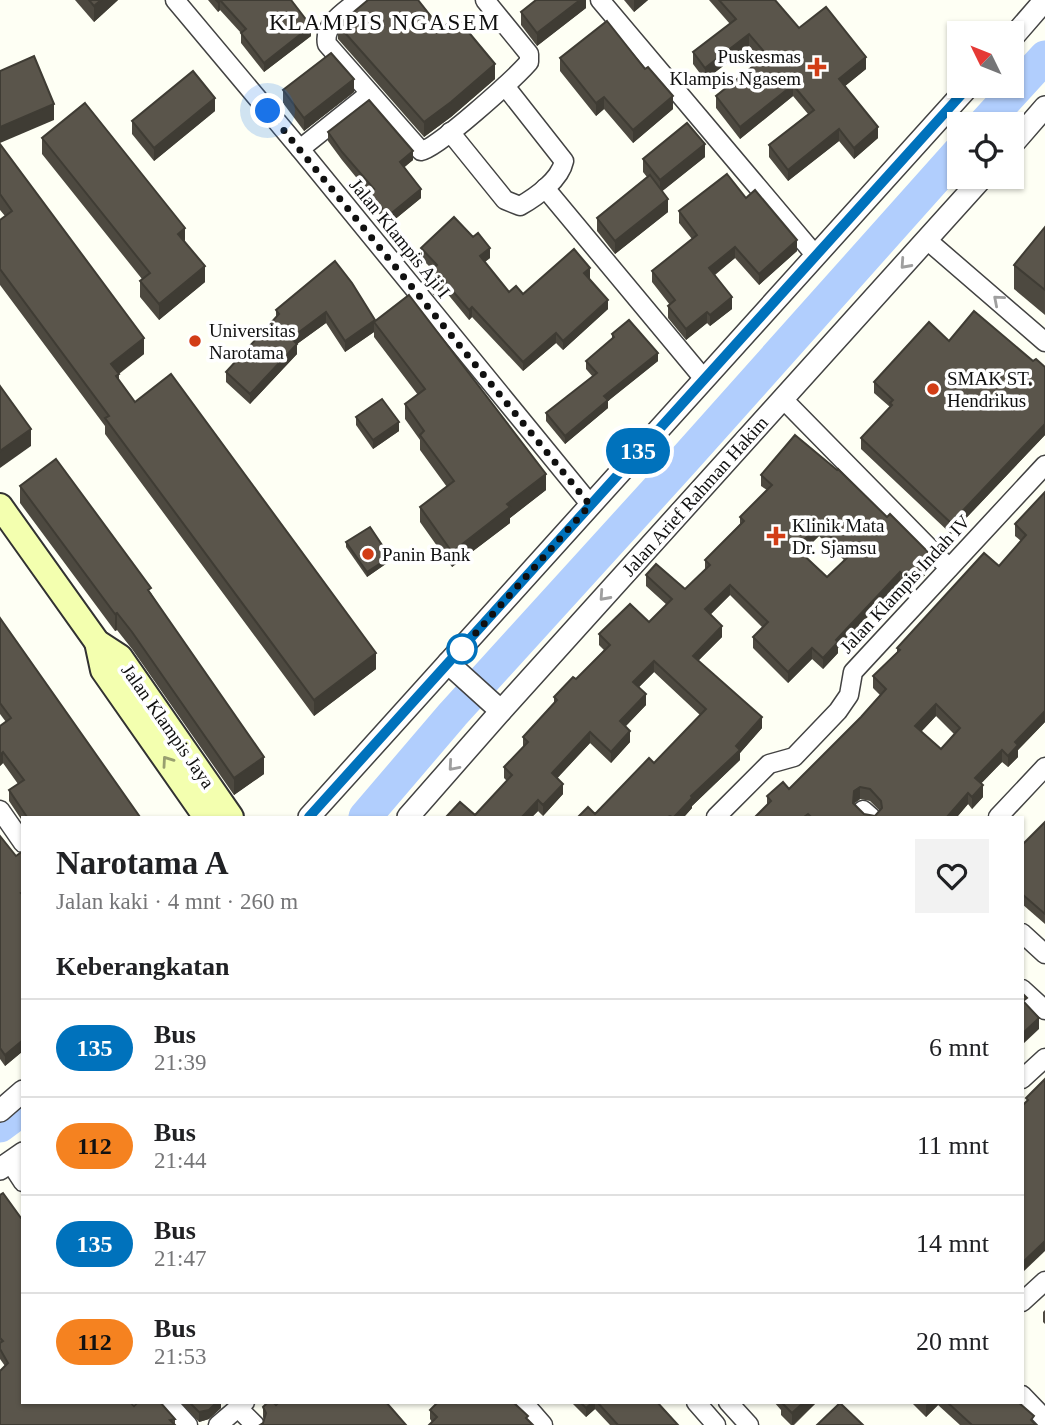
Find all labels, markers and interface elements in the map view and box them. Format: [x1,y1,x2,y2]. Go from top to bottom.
district label: KLAMPIS NGASEM [269,10,501,35]
north arrow [947,21,1024,98]
map controls [947,21,1024,189]
place label: Puskesmas Klampis Ngasem [670,46,801,89]
marker: Puskesmas Klampis Ngasem [807,57,827,77]
your location [250,93,285,128]
button: locate [947,112,1024,189]
street label: Jalan Klampis Aji I [346,174,454,302]
one-way arrow [901,256,913,269]
one-way arrow [993,296,1006,308]
place label: Universitas Narotama [209,320,296,363]
marker: Universitas Narotama [187,333,203,349]
place label: SMAK ST. Hendrikus [947,368,1032,411]
marker: SMAK ST. Hendrikus [925,381,941,397]
street label: Jalan Arief Rahman Hakim [618,412,772,580]
line badge: 135 [598,428,678,474]
text: 135 [620,438,656,464]
street label: Jalan Klampis Indah IV [836,510,975,657]
place label: Klinik Mata Dr. Sjamsu [792,515,885,558]
marker: Klinik Mata Dr. Sjamsu [766,526,786,546]
place label: Panin Bank [382,544,471,565]
marker: Panin Bank [360,546,376,562]
one-way arrow [600,588,613,601]
unlabelled marker [447,634,477,664]
street label: Jalan Klampis Jaya [117,660,219,793]
one-way arrow [163,756,175,769]
one-way arrow [449,758,461,771]
button: heart [915,839,989,913]
text: Narotama A [56,845,229,881]
text: Jalan kaki · 4 mnt · 260 m [56,889,298,914]
text: Keberangkatan [56,952,229,981]
text: Bus [154,1020,196,1049]
text: 6 mnt [929,1033,989,1062]
text: 135 [77,1035,113,1061]
text: 21:39 [154,1050,206,1075]
text: Bus [154,1118,196,1147]
text: 11 mnt [917,1131,989,1160]
text: 112 [77,1133,112,1159]
text: 21:44 [154,1148,206,1173]
text: Bus [154,1216,196,1245]
text: 14 mnt [916,1229,989,1258]
text: 135 [77,1231,113,1257]
text: 21:47 [154,1246,206,1271]
text: Bus [154,1314,196,1343]
text: 20 mnt [916,1327,989,1356]
text: 112 [77,1329,112,1355]
text: 21:53 [154,1344,206,1369]

